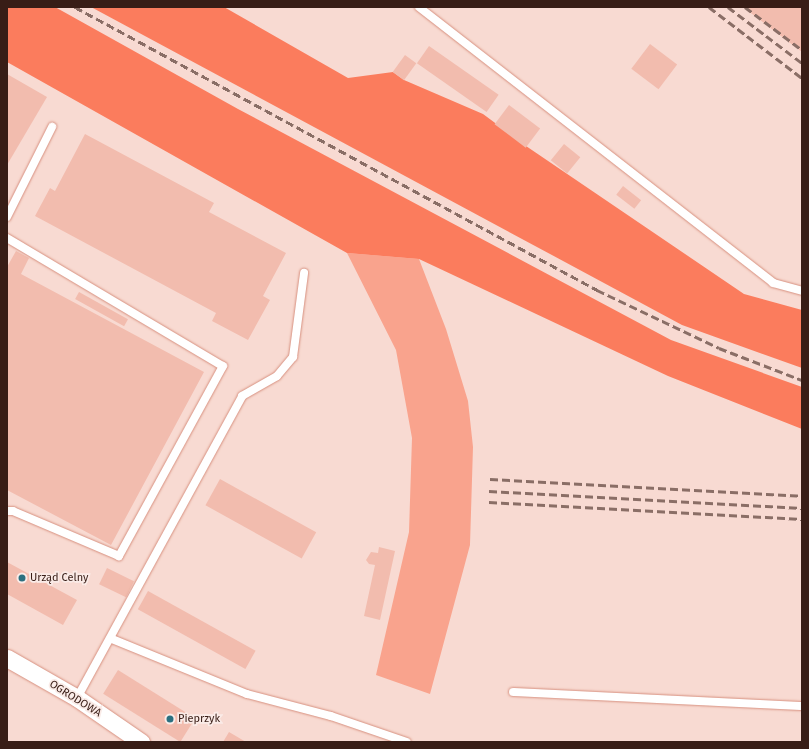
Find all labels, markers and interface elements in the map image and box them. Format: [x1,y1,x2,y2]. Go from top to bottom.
place label: Urząd Celny [30,571,88,585]
marker: Urząd Celny [17,573,27,583]
street label: OGRODOWA [47,678,103,720]
place label: Pieprzyk [178,712,220,726]
marker: Pieprzyk [165,714,175,724]

